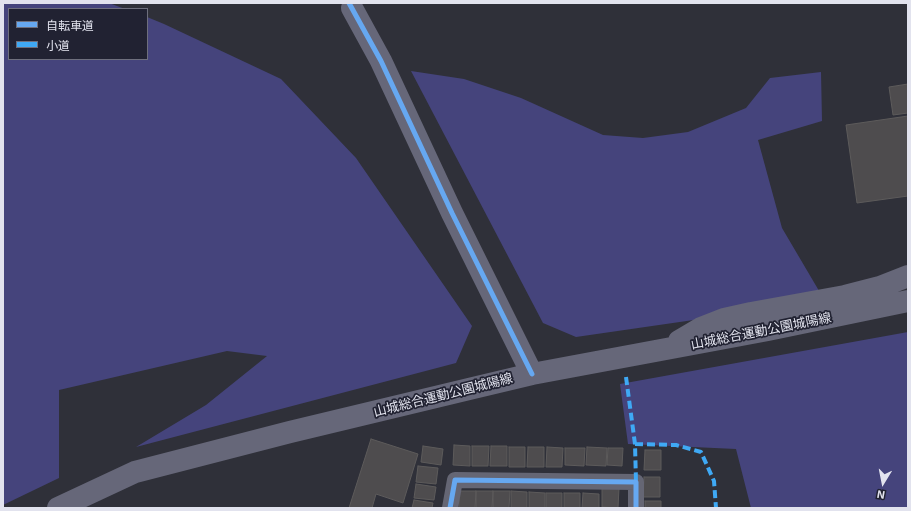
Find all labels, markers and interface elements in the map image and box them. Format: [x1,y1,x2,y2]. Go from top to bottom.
legend [8,8,148,60]
text: 自転車道 [46,18,94,32]
text: 小道 [46,38,70,52]
street label: 山城総合運動公園城陽線 [689,310,833,352]
street label: 山城総合運動公園城陽線 [372,370,514,420]
north arrow [863,463,903,503]
text: N [876,488,886,502]

